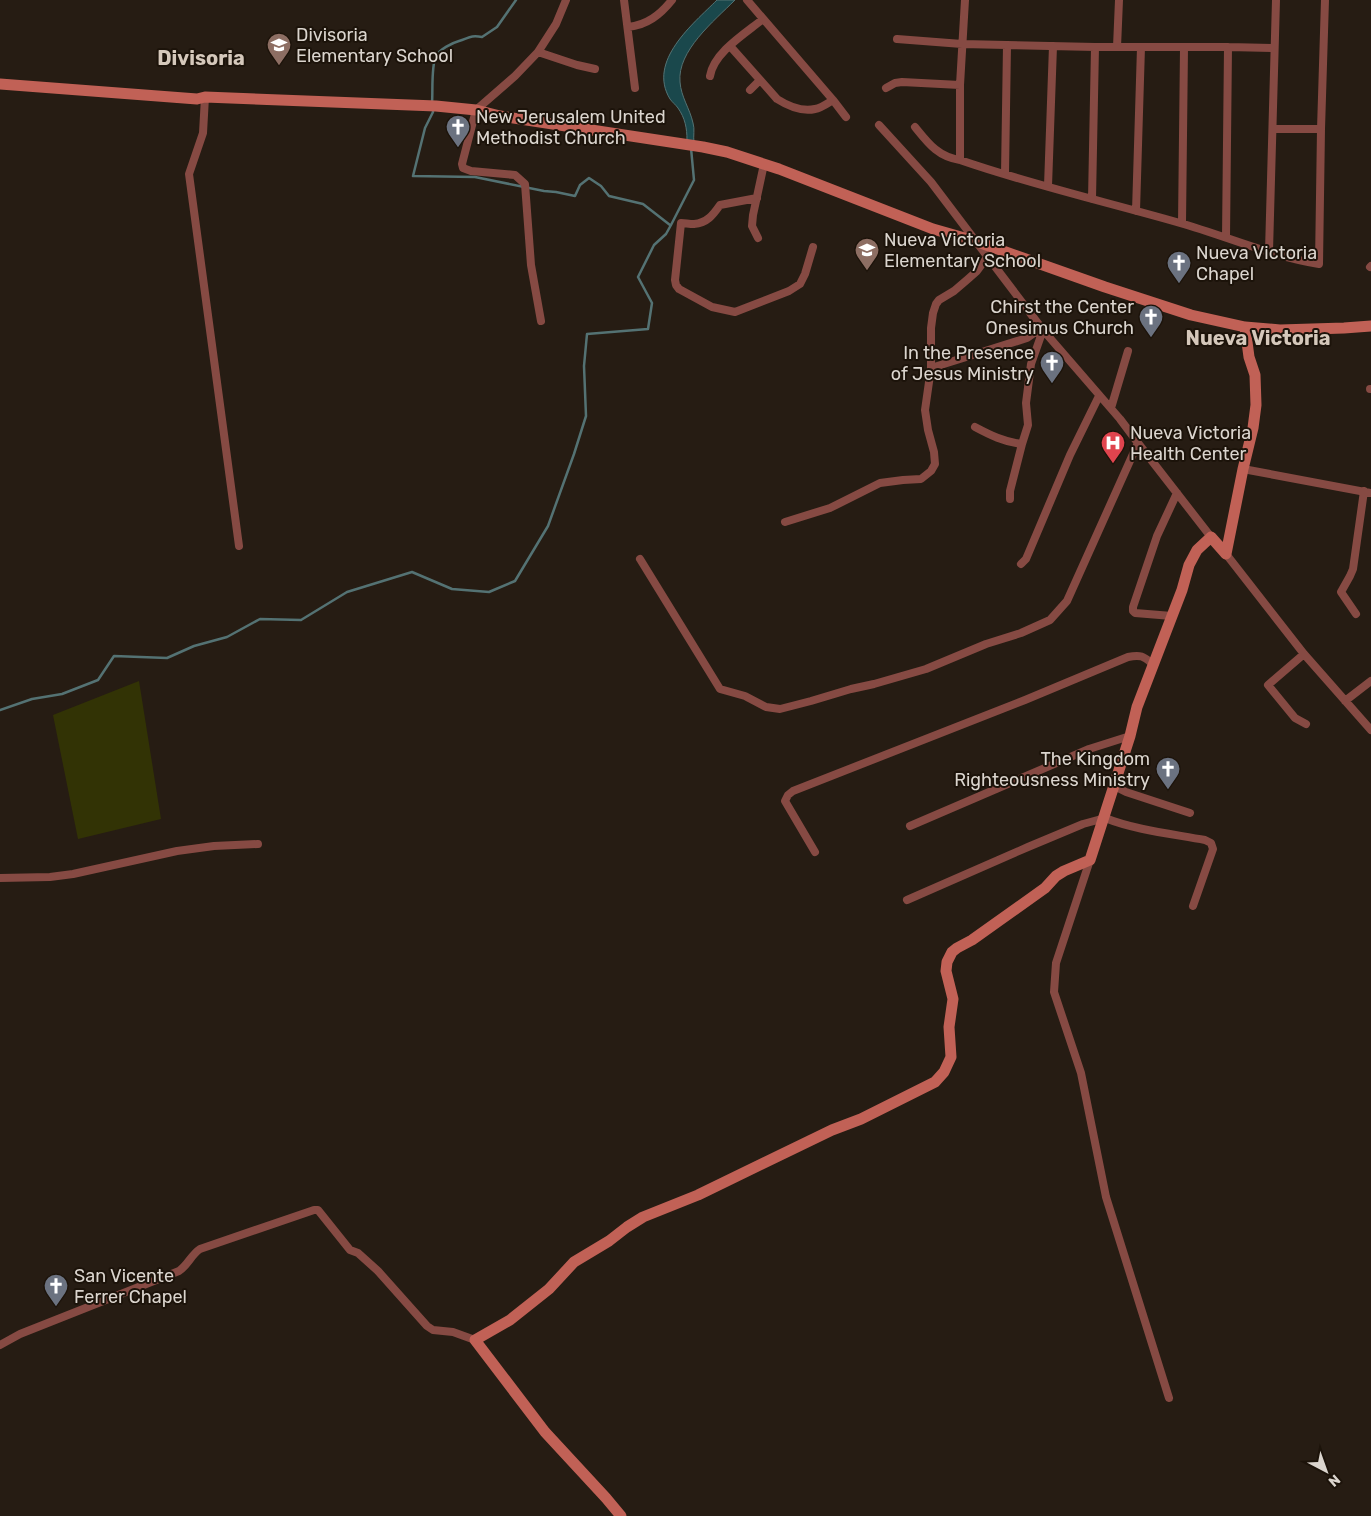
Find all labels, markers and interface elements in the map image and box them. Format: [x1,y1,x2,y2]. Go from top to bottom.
place label: Divisoria Elementary School [296,24,453,67]
school or university icon: Divisoria Elementary School [266,32,292,66]
district label: Divisoria [157,46,245,70]
place label: New Jerusalem United Methodist Church [476,106,666,149]
church icon: New Jerusalem United Methodist Church [445,114,471,148]
place label: Nueva Victoria Elementary School [884,229,1041,272]
school or university icon: Nueva Victoria Elementary School [854,237,880,271]
place label: Nueva Victoria Chapel [1196,242,1317,285]
church icon: Nueva Victoria Chapel [1166,250,1192,284]
place label: Chirst the Center Onesimus Church [986,296,1134,339]
church icon: Chirst the Center Onesimus Church [1138,304,1164,338]
district label: Nueva Victoria [1186,326,1331,350]
place label: In the Presence of Jesus Ministry [891,342,1034,385]
church icon: In the Presence of Jesus Ministry [1039,350,1065,384]
place label: Nueva Victoria Health Center [1130,422,1251,465]
hospital icon: Nueva Victoria Health Center [1100,430,1126,464]
place label: The Kingdom Righteousness Ministry [954,748,1150,791]
church icon: The Kingdom Righteousness Ministry [1155,756,1181,790]
place label: San Vicente Ferrer Chapel [74,1265,187,1308]
church icon: San Vicente Ferrer Chapel [43,1273,69,1307]
north arrow [1301,1446,1351,1496]
text: N [1325,1471,1344,1490]

